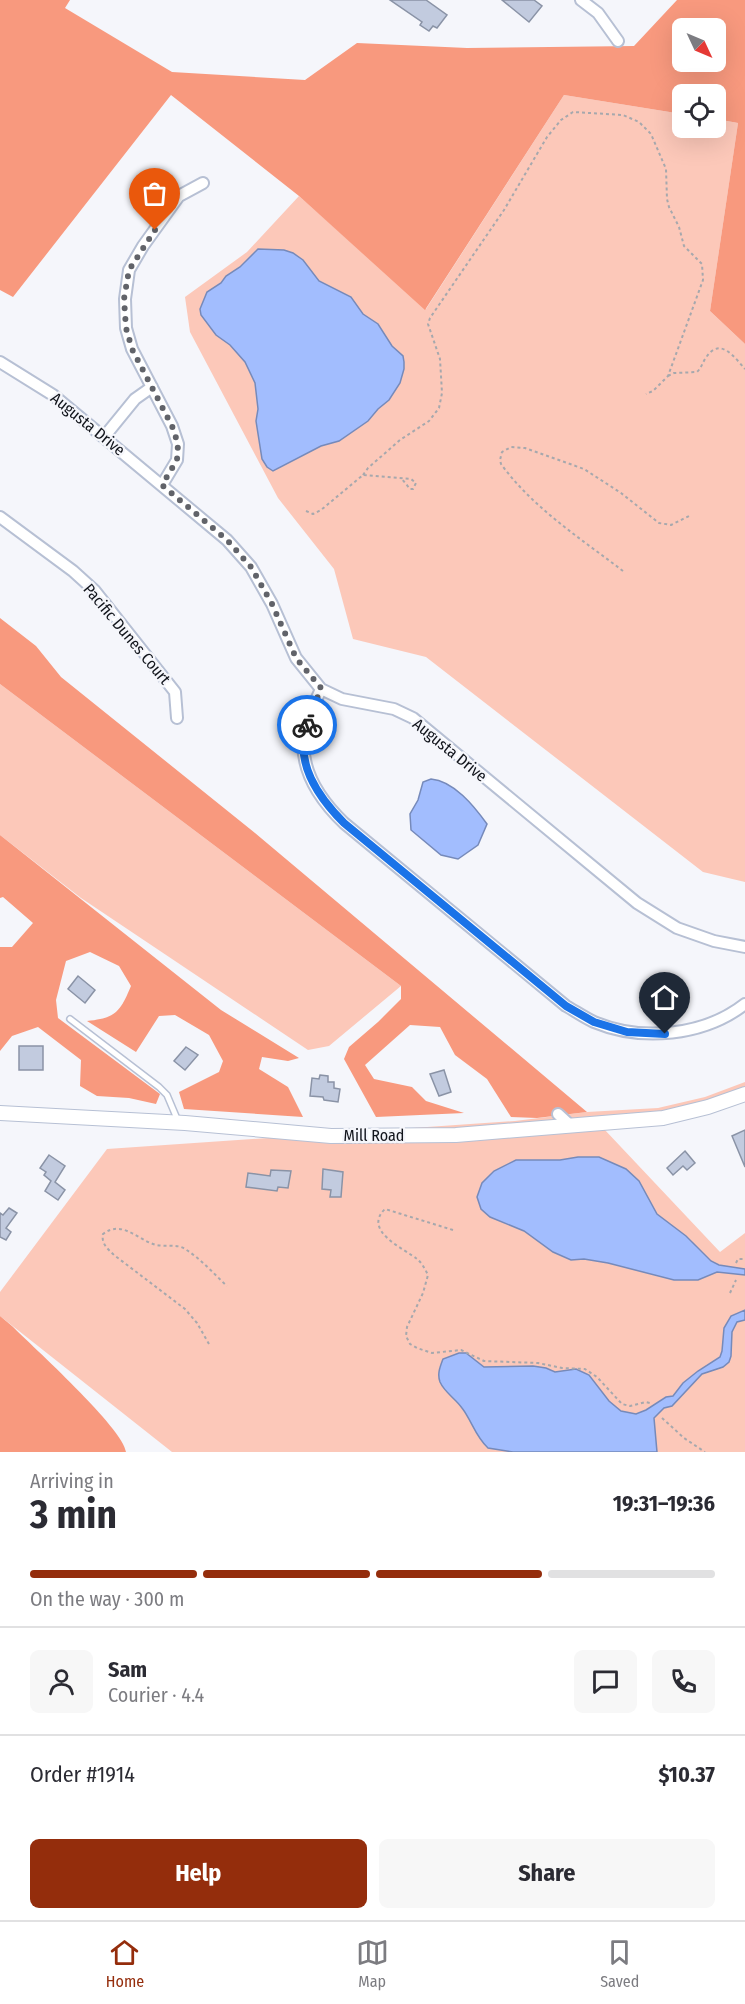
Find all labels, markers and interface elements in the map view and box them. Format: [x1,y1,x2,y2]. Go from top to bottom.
north arrow [672,18,726,72]
map controls [672,18,726,138]
button: locate [672,84,726,138]
pin [129,168,180,230]
icon: bag [138,177,171,210]
street label: Augusta Drive [47,388,129,460]
street label: Pacific Dunes Court [79,580,175,689]
courier [277,695,337,755]
icon: bike [291,709,324,742]
street label: Augusta Drive [409,714,491,786]
pin [639,972,690,1034]
icon: home [648,981,681,1014]
street label: Mill Road [344,1126,404,1145]
text: Arriving in [30,1469,114,1493]
text: 19:31–19:36 [613,1490,715,1517]
text: 3 min [30,1492,117,1538]
text: On the way · 300 m [30,1587,184,1611]
button: person [30,1650,93,1713]
button: chat [574,1650,637,1713]
button: phone [652,1650,715,1713]
text: Sam [108,1656,147,1683]
text: Courier · 4.4 [108,1683,204,1707]
text: Order #1914 [30,1761,135,1788]
text: $10.37 [658,1761,715,1788]
button: Help [30,1839,367,1908]
button: Share [379,1839,715,1908]
tab: Home [106,1936,144,1991]
tab: Map [356,1936,389,1991]
tab: Saved [600,1936,639,1991]

